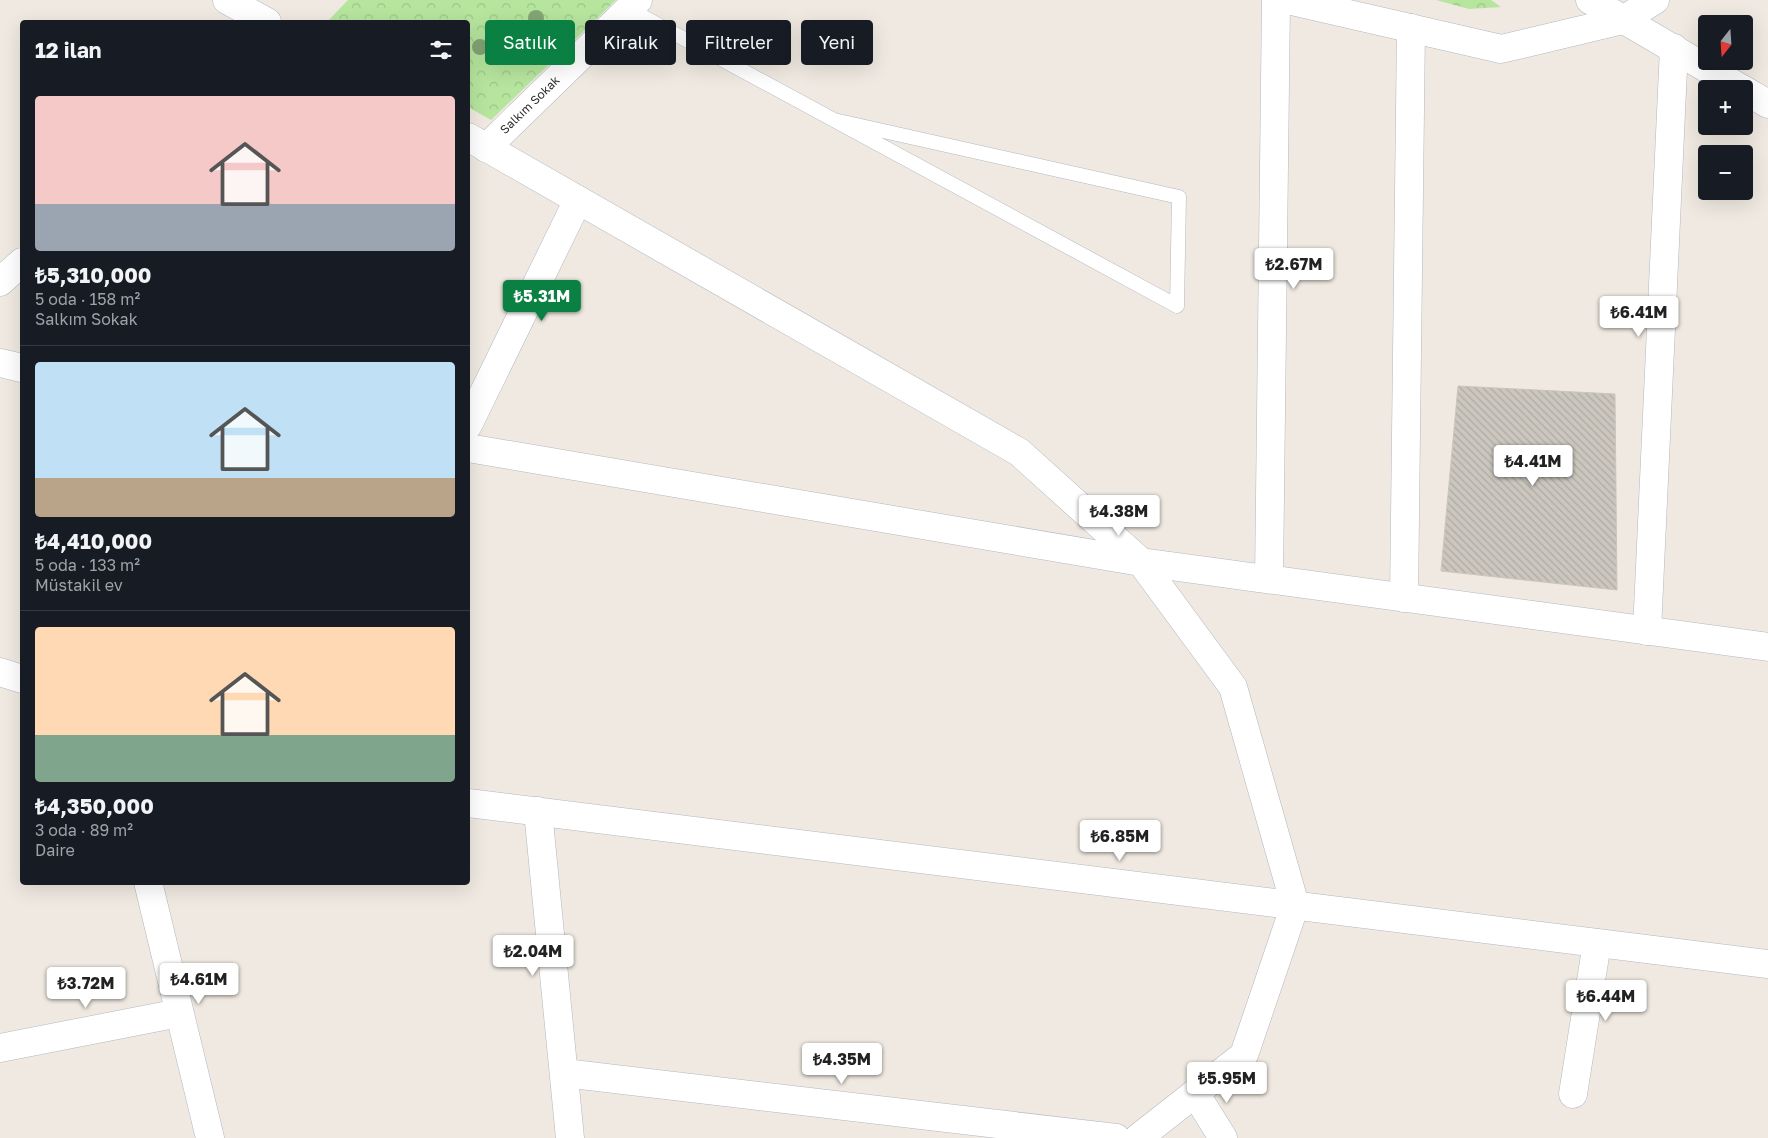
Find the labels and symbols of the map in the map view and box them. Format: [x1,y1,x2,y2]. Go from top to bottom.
north arrow [1698,15,1752,70]
street label: Salkım Sokak [497,72,563,137]
pin: ₺2.67M [1253,248,1335,290]
pin: ₺5.31M [501,280,583,322]
pin: ₺6.41M [1598,296,1680,338]
pin: ₺4.41M [1492,444,1574,487]
pin: ₺4.38M [1078,494,1160,537]
pin: ₺6.85M [1079,820,1161,862]
pin: ₺2.04M [492,934,574,977]
pin: ₺4.61M [158,962,240,1005]
pin: ₺3.72M [45,966,127,1009]
pin: ₺6.44M [1565,980,1647,1022]
pin: ₺4.35M [801,1042,883,1085]
pin: ₺5.95M [1186,1062,1268,1104]

